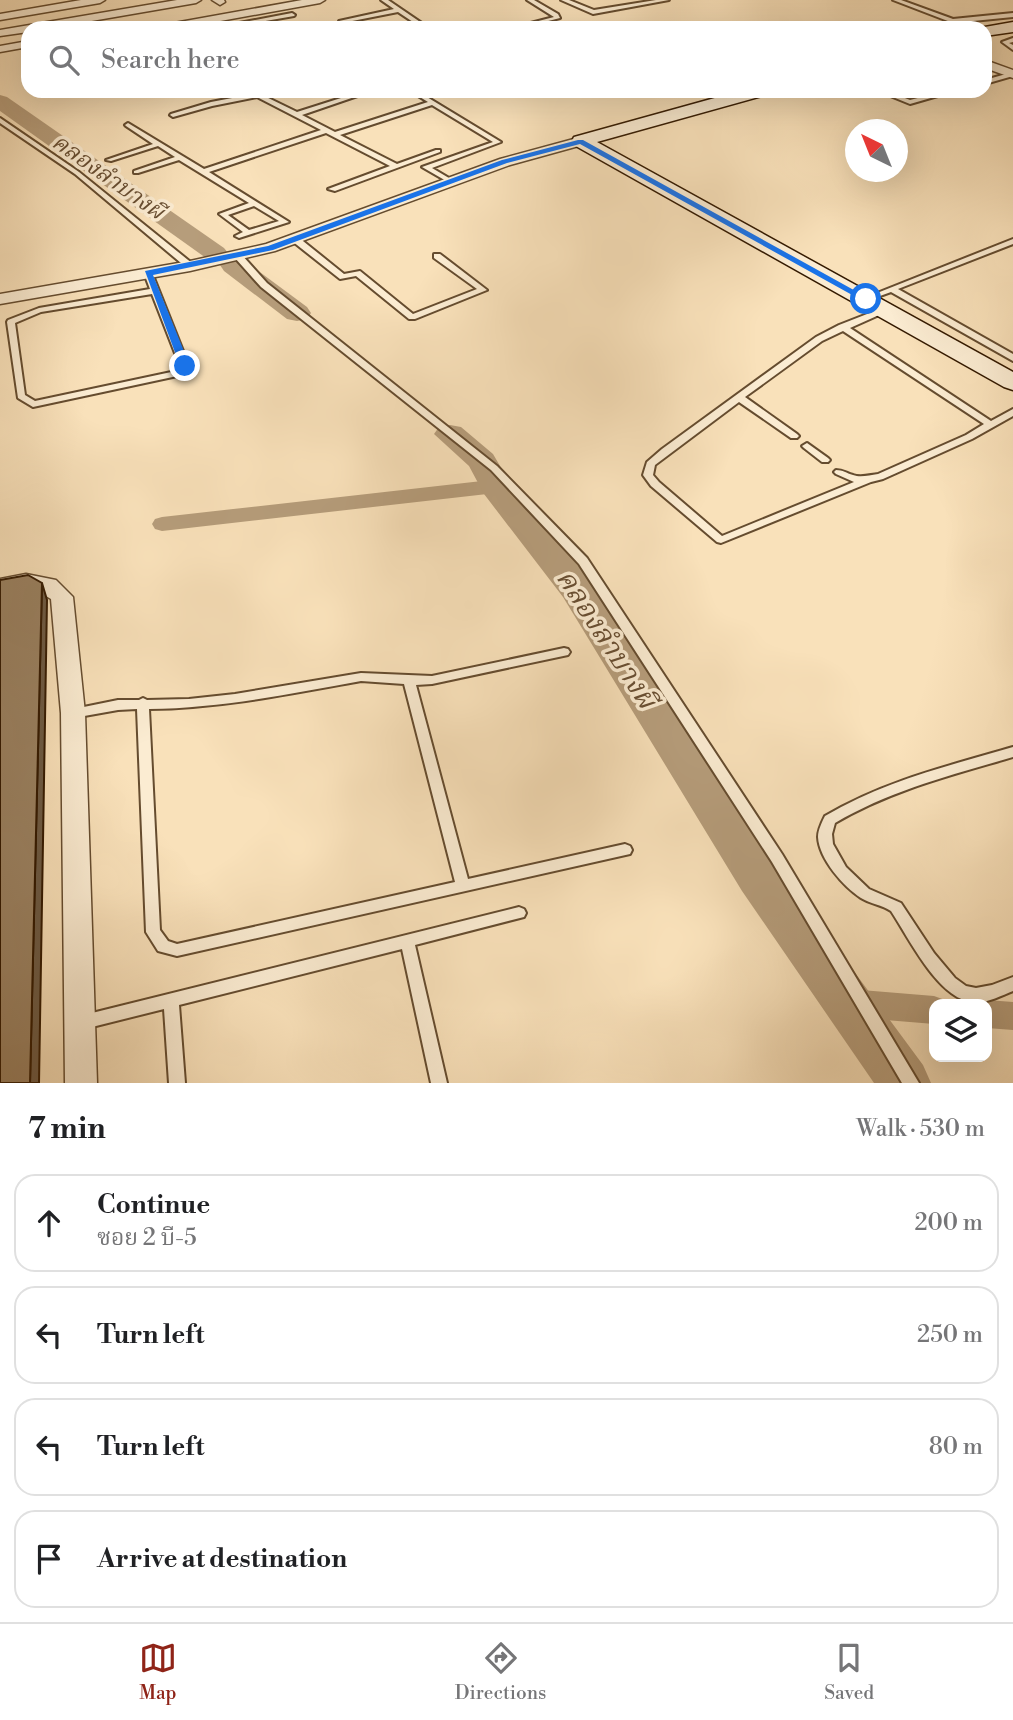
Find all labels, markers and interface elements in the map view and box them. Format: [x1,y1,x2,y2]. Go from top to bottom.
search box [21,21,992,98]
icon: search [45,41,83,79]
text: Search here [101,44,240,76]
north arrow [845,119,908,182]
water label: คลองลำบางผี [46,128,172,228]
route start [850,283,881,314]
route end [169,350,200,381]
water label: คลองลำบางผี [548,563,666,719]
map controls [929,999,992,1062]
button: layers [929,999,992,1062]
text: 7 min [28,1110,106,1148]
text: Walk · 530 m [856,1115,985,1143]
text: Continue [97,1189,210,1221]
icon: ahead [30,1204,68,1242]
text: 200 m [915,1209,983,1237]
text: ซอย 2 บี-5 [97,1224,197,1252]
icon: left [30,1316,68,1354]
text: Turn left [97,1319,205,1351]
text: 250 m [917,1321,983,1349]
icon: left [30,1428,68,1466]
text: Turn left [97,1431,205,1463]
text: 80 m [929,1433,983,1461]
icon: arrive [30,1540,68,1578]
text: Arrive at destination [97,1543,347,1575]
tab: Map [139,1639,177,1705]
tab: Directions [455,1639,546,1705]
tab: Saved [824,1639,874,1705]

